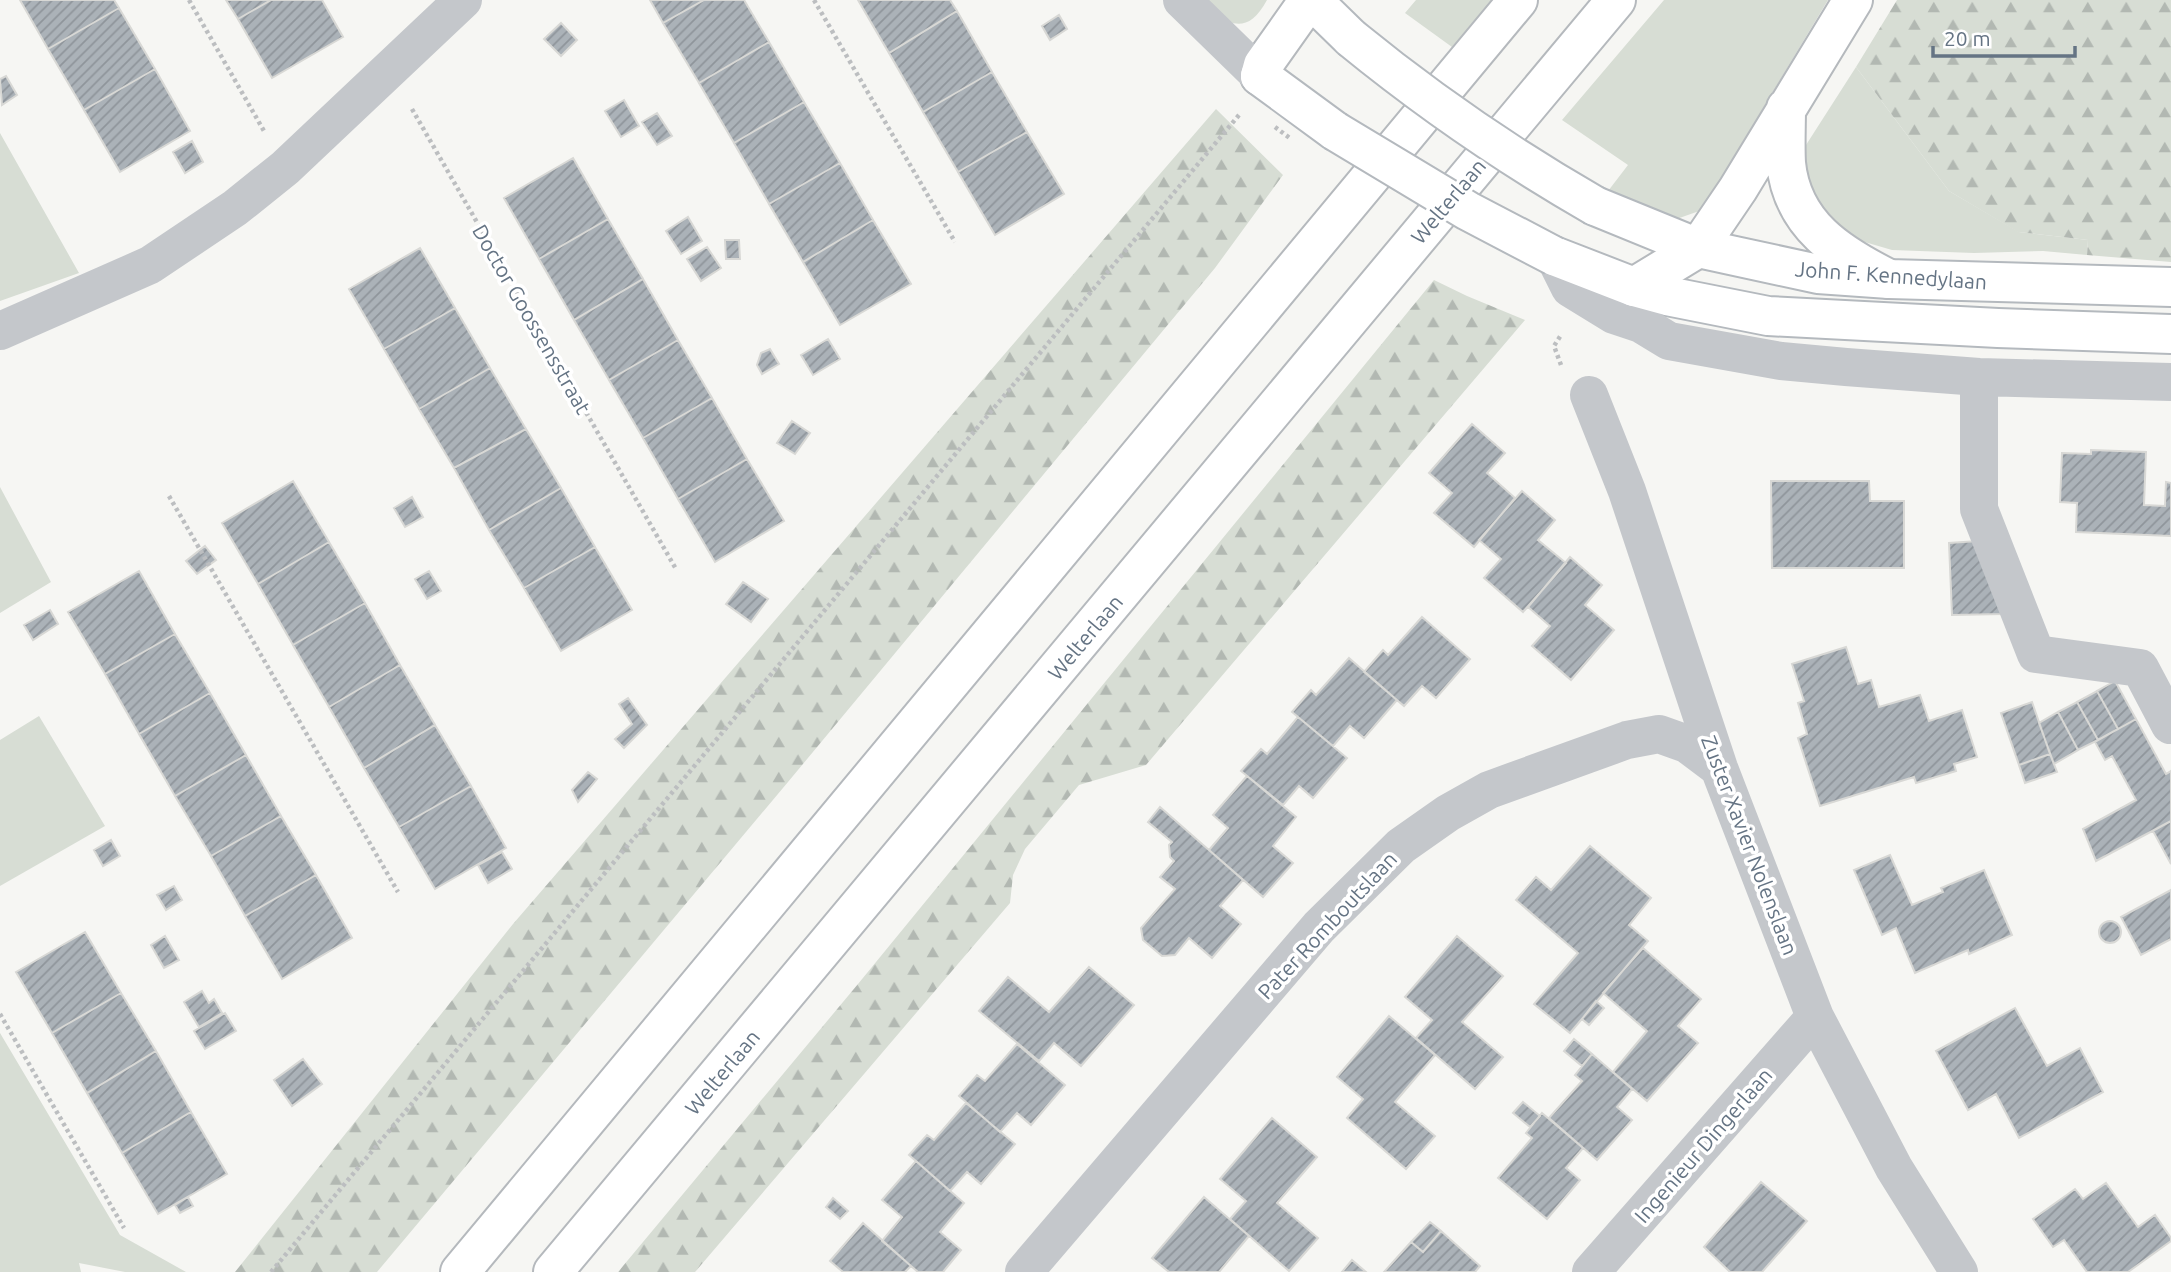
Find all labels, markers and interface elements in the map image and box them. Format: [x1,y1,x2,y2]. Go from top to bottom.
scale bar [1933,14,2075,58]
text: 20 m [1944,26,1991,50]
street label: Welterlaan [1406,154,1490,248]
street label: Doctor Goossensstraat [468,220,596,418]
street label: John F. Kennedylaan [1794,256,1988,294]
street label: Welterlaan [1043,590,1127,684]
street label: Zuster Xavier Nolenslaan [1697,732,1803,958]
street label: Pater Romboutslaan [1253,847,1401,1003]
street label: Welterlaan [680,1025,764,1119]
street label: Ingenieur Dingerlaan [1629,1063,1777,1227]

